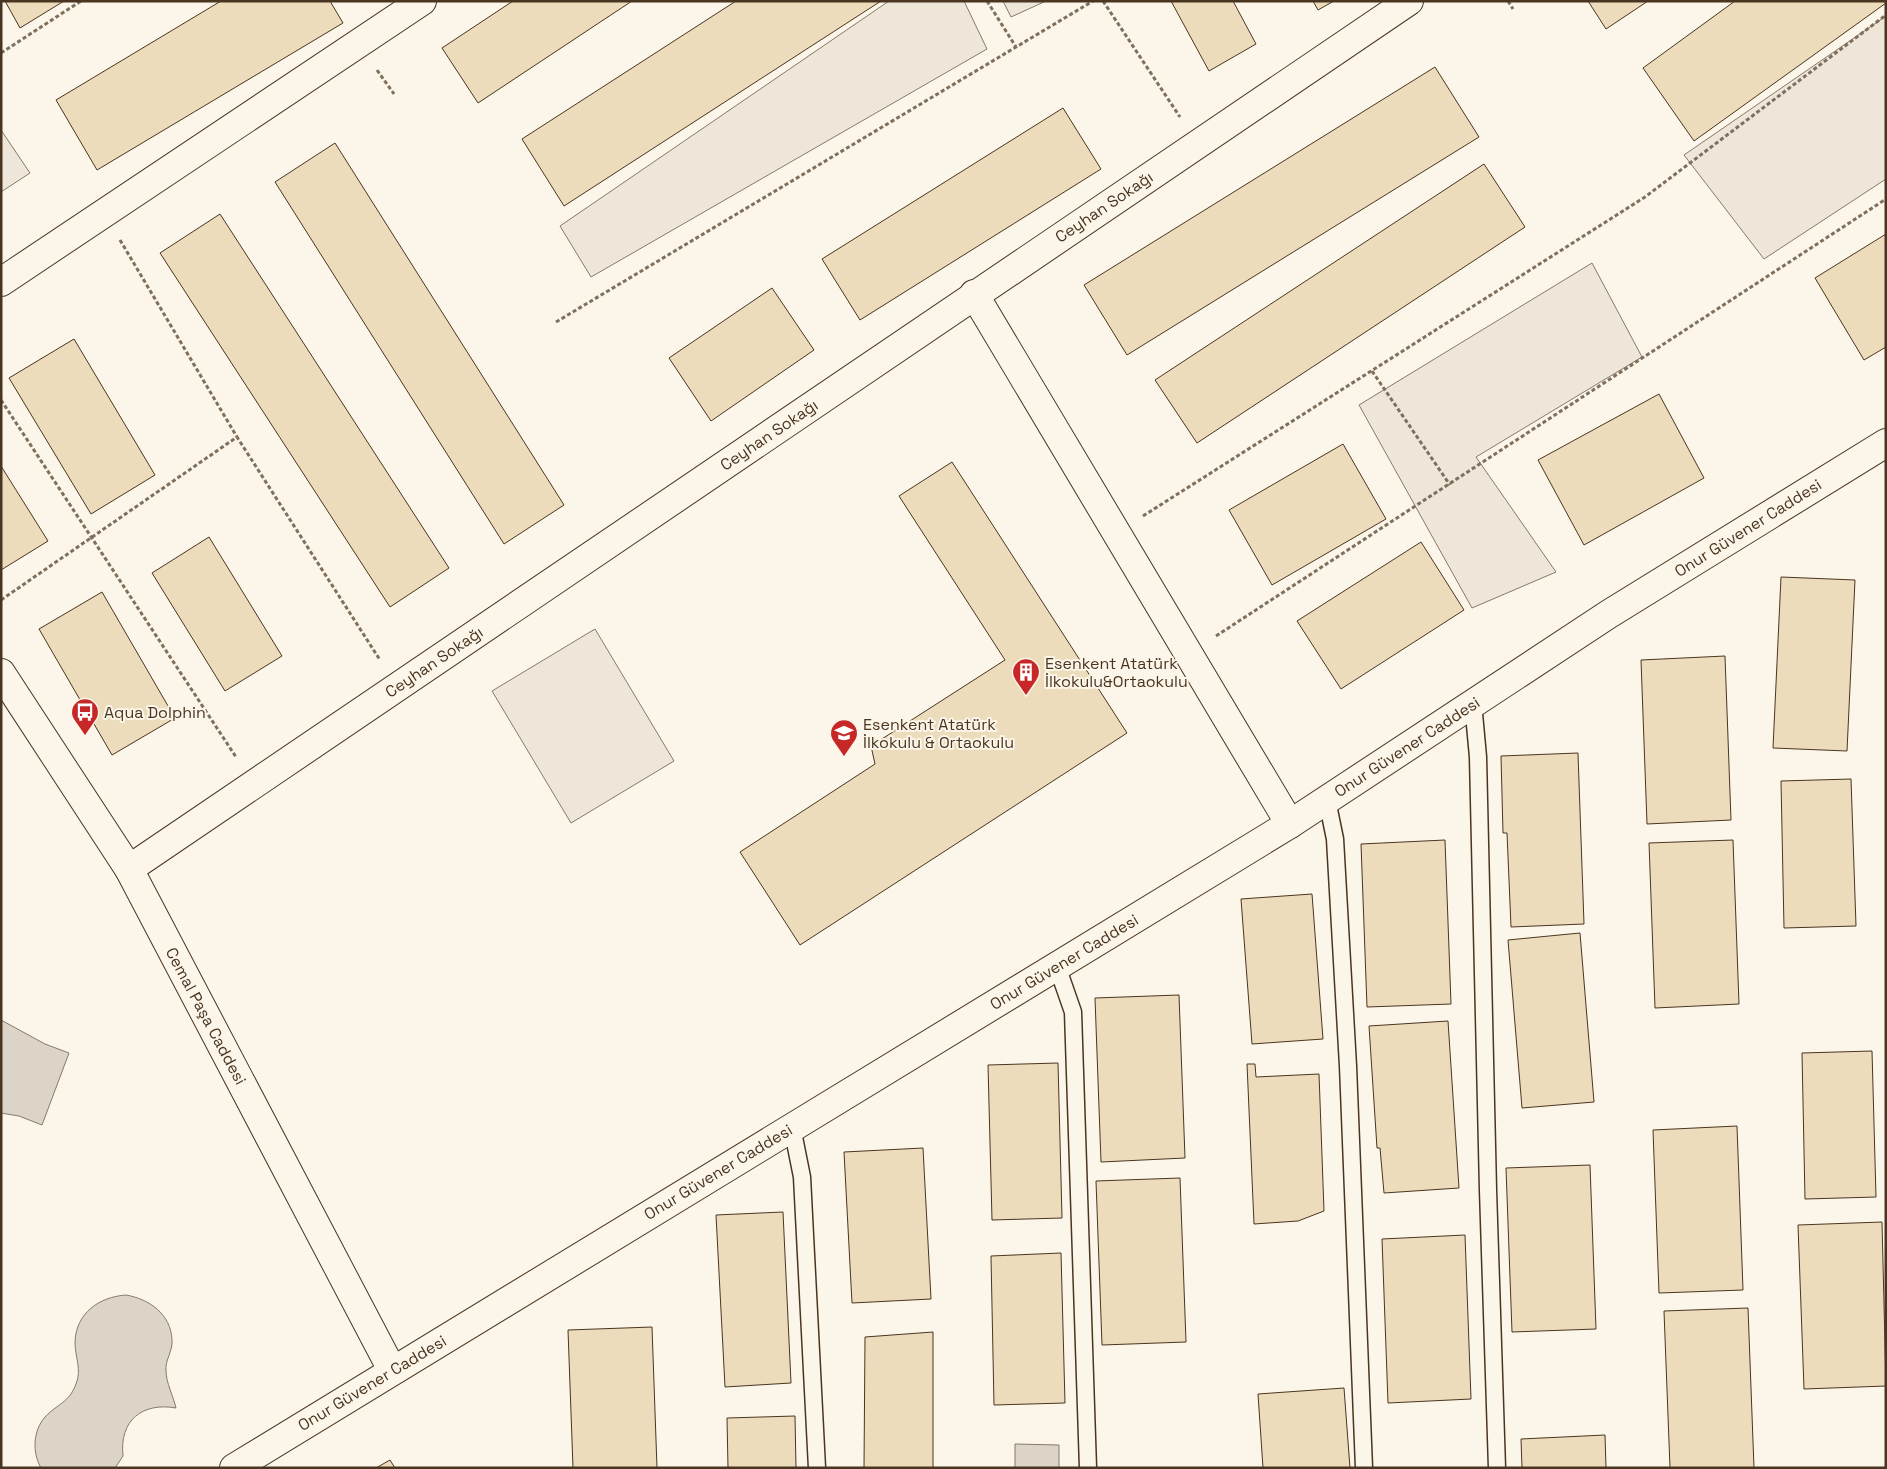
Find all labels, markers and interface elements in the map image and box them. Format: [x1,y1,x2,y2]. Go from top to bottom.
street label: Ceyhan Sokağı [1051,166,1157,248]
street label: Ceyhan Sokağı [716,394,822,476]
street label: Onur Güvener Caddesi [1671,474,1825,582]
street label: Ceyhan Sokağı [381,621,487,703]
place label: Esenkent Atatürk İlkokulu&Ortaokulu [1045,653,1188,692]
building icon: Esenkent Atatürk İlkokulu&Ortaokulu [1011,657,1041,696]
street label: Onur Güvener Caddesi [1330,692,1484,802]
bus stop icon: Aqua Dolphin [70,697,100,736]
place label: Aqua Dolphin [104,702,206,723]
place label: Esenkent Atatürk İlkokulu & Ortaokulu [863,714,1014,753]
school or university icon: Esenkent Atatürk İlkokulu & Ortaokulu [829,718,859,757]
street label: Onur Güvener Caddesi [986,909,1142,1015]
street label: Cemal Paşa Caddesi [161,944,251,1088]
street label: Onur Güvener Caddesi [640,1119,796,1225]
street label: Onur Güvener Caddesi [294,1330,450,1436]

